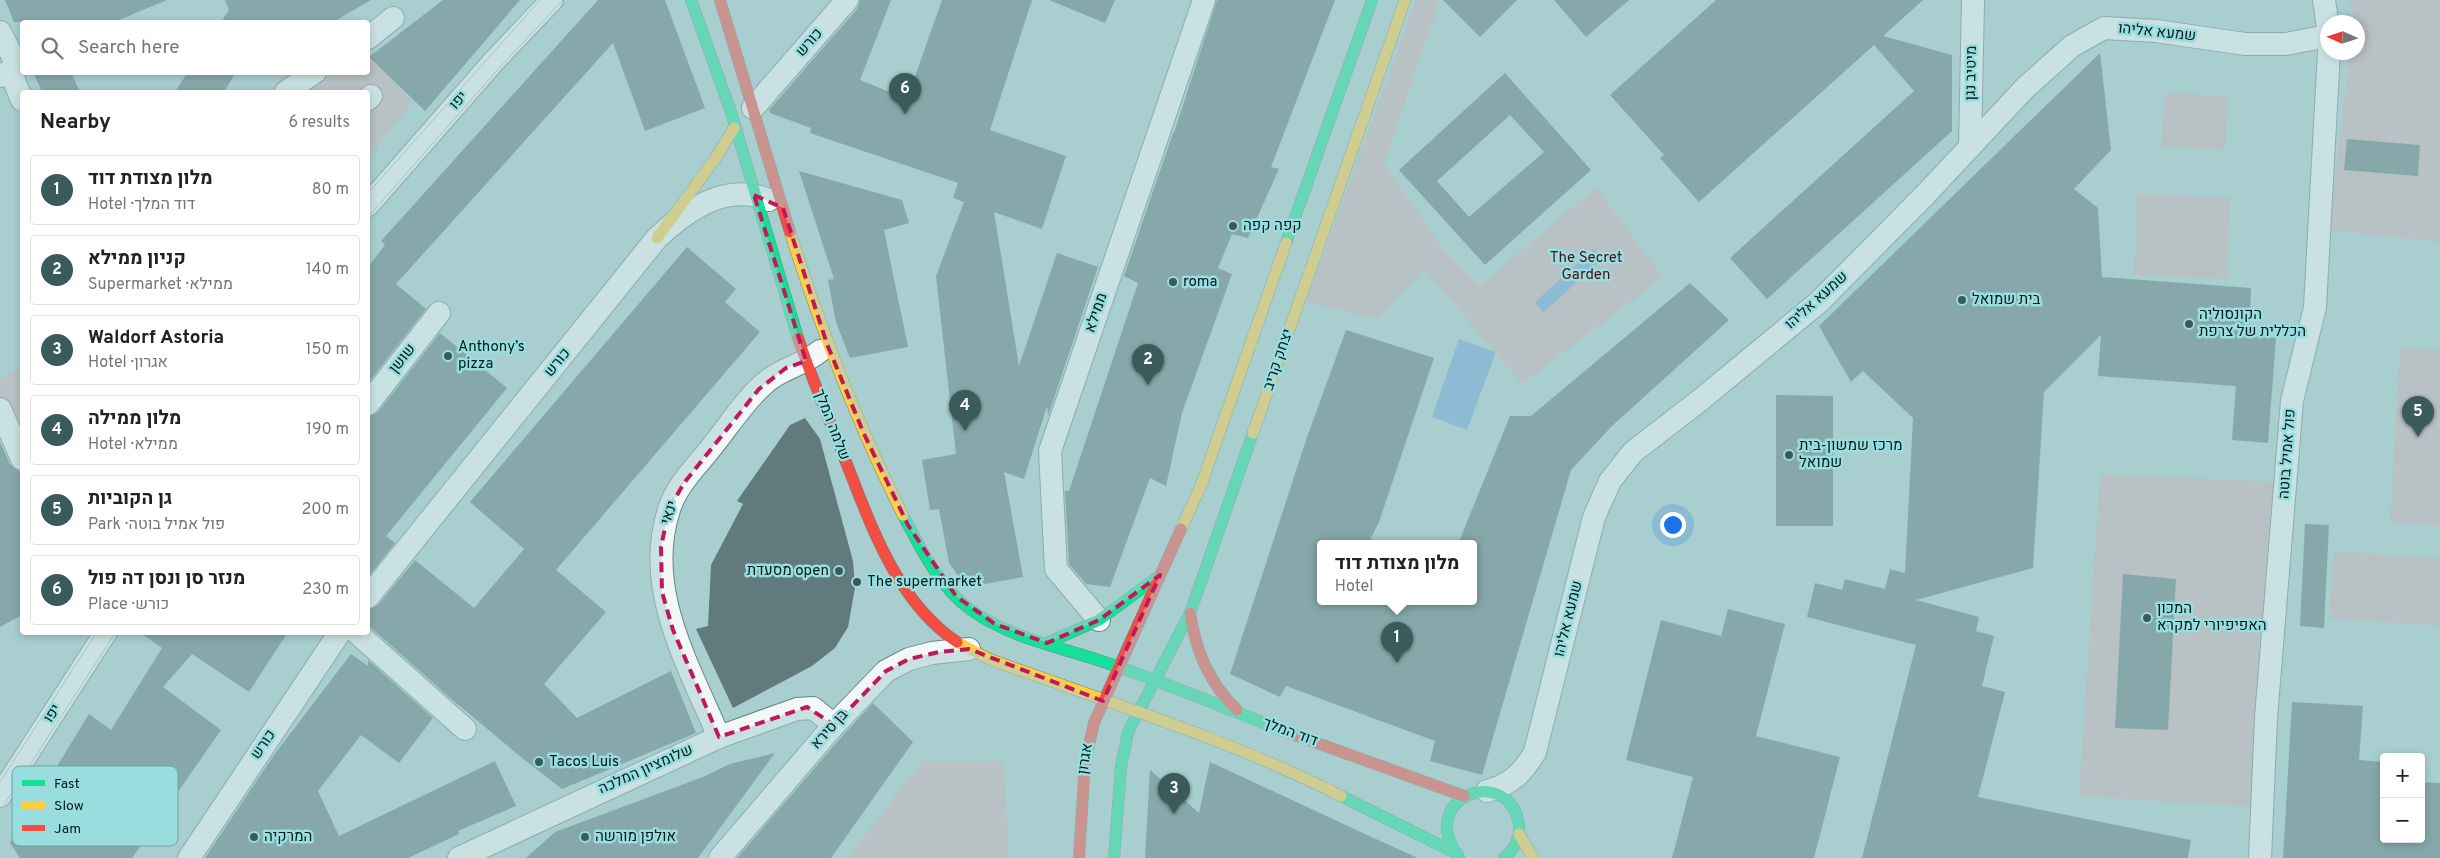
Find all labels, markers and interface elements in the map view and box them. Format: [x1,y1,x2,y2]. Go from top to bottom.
north arrow [2320,15,2365,60]
street label: שמעא אליהו [2117,19,2197,47]
search box [20,20,370,75]
street label: כורש [792,25,828,61]
icon: search [38,34,66,62]
text: Search here [78,36,180,60]
street label: מיטיב נגן [1962,45,1982,101]
pin: 6 [889,73,921,114]
street label: יפו [446,88,472,114]
text: Nearby [40,109,111,136]
text: 6 results [288,113,350,133]
text: מלון מצודת דוד [88,167,213,191]
text: 1 [54,180,60,200]
text: 80 m [312,180,349,200]
text: Hotel · דוד המלך [88,195,195,215]
place label: קפה קפה [1243,217,1302,236]
marker: קפה קפה [1227,220,1239,232]
text: קניון ממילא [88,247,186,271]
park label: The Secret Garden [1550,249,1622,285]
text: 2 [52,260,62,280]
text: 140 m [306,260,349,280]
street label: שמעא אליהו [1782,268,1852,334]
place label: roma [1183,273,1217,292]
text: Supermarket · ממילא [88,275,233,295]
marker: roma [1167,276,1179,288]
street label: ממילא [1081,291,1113,335]
place label: בית שמואל [1972,291,2041,310]
marker: בית שמואל [1956,294,1968,306]
place label: הקונסוליה הכללית של צרפת [2199,306,2306,342]
marker: הקונסוליה הכללית של צרפת [2183,318,2195,330]
text: Waldorf Astoria [88,326,224,350]
street label: יצחק קריב [1260,327,1298,393]
place label: Anthony’s pizza [458,338,525,374]
text: 3 [52,340,62,360]
text: 150 m [306,340,349,360]
street label: שושן [385,340,421,378]
pin: 2 [1132,344,1164,385]
street label: כורש [541,345,575,381]
marker: Anthony’s pizza [442,350,454,362]
text: Hotel · אגרון [88,353,168,373]
street label: שלמה המלך [809,387,853,463]
pin: 4 [949,390,981,431]
pin: 5 [2402,396,2434,437]
text: מלון ממילה [88,407,181,431]
street label: פול אמיל בוטה [2275,408,2301,500]
text: 4 [52,420,62,440]
text: 190 m [306,420,349,440]
text: Hotel · ממילא [88,435,178,455]
place label: מרכז שמשון-בית שמואל [1799,437,1903,473]
marker: מרכז שמשון-בית שמואל [1783,449,1795,461]
text: גן הקוביות [88,487,172,511]
street label: ינאי [657,499,683,527]
text: 5 [52,500,62,520]
text: 200 m [301,500,349,520]
your location [1660,512,1686,538]
text: Park · פול אמיל בוטה [88,515,225,535]
popup [1317,540,1477,605]
text: מלון מצודת דוד [1335,552,1459,576]
place label: מסעדת open [747,562,829,581]
marker: מסעדת open [833,565,845,577]
text: מנזר סן ונסן דה פול [88,567,245,591]
place label: The supermarket [867,573,982,592]
marker: The supermarket [851,576,863,588]
text: Hotel [1335,577,1373,597]
street label: שמעא אליהו [1550,579,1588,659]
text: 6 [52,580,62,600]
text: 230 m [302,580,349,600]
text: Place · כורש [88,595,169,615]
place label: המכון האפיפיורי למקרא [2157,600,2267,636]
marker: המכון האפיפיורי למקרא [2141,612,2153,624]
pin: 1 [1381,622,1413,663]
street label: יפו [40,701,66,727]
street label: בן סירא [807,706,853,754]
street label: דוד המלך [1260,714,1320,752]
street label: כורש [247,727,281,763]
street label: שלומציון המלכה [596,741,696,799]
street label: אגרון [1074,742,1098,776]
place label: Tacos Luis [549,753,619,772]
map controls [2380,753,2425,843]
button: + [2380,753,2425,798]
marker: Tacos Luis [533,756,545,768]
legend [12,766,178,846]
pin: 3 [1158,773,1190,814]
text: Fast [54,776,80,793]
text: Slow [54,798,84,815]
button: − [2380,798,2425,843]
text: Jam [54,821,81,838]
place label: המרקיה [264,828,312,847]
place label: אולפן מורשה [595,828,676,847]
marker: המרקיה [248,831,260,843]
marker: אולפן מורשה [579,831,591,843]

